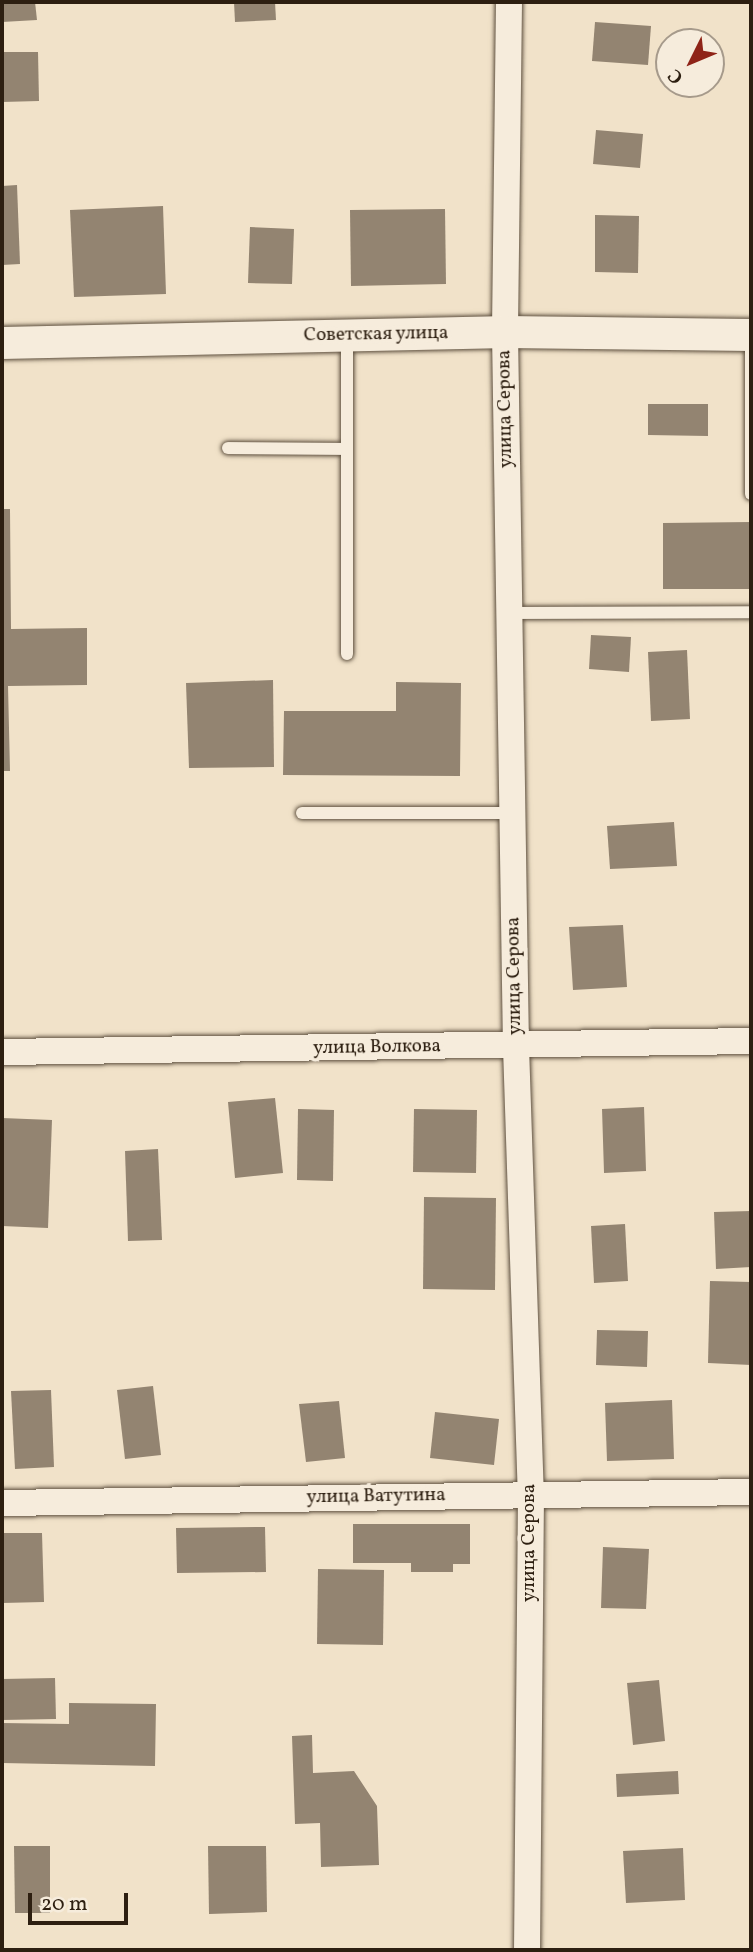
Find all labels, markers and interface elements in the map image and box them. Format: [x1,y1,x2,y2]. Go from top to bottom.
north arrow [655,28,725,98]
text: С [662,63,690,89]
street label: Советская улица [303,322,449,348]
street label: улица Серова [494,350,518,468]
street label: улица Серова [503,917,527,1035]
street label: улица Волкова [313,1035,441,1061]
street label: улица Ватутина [306,1484,446,1510]
street label: улица Серова [519,1484,541,1602]
scale bar [32,1878,131,1922]
text: 20 m [41,1890,87,1919]

